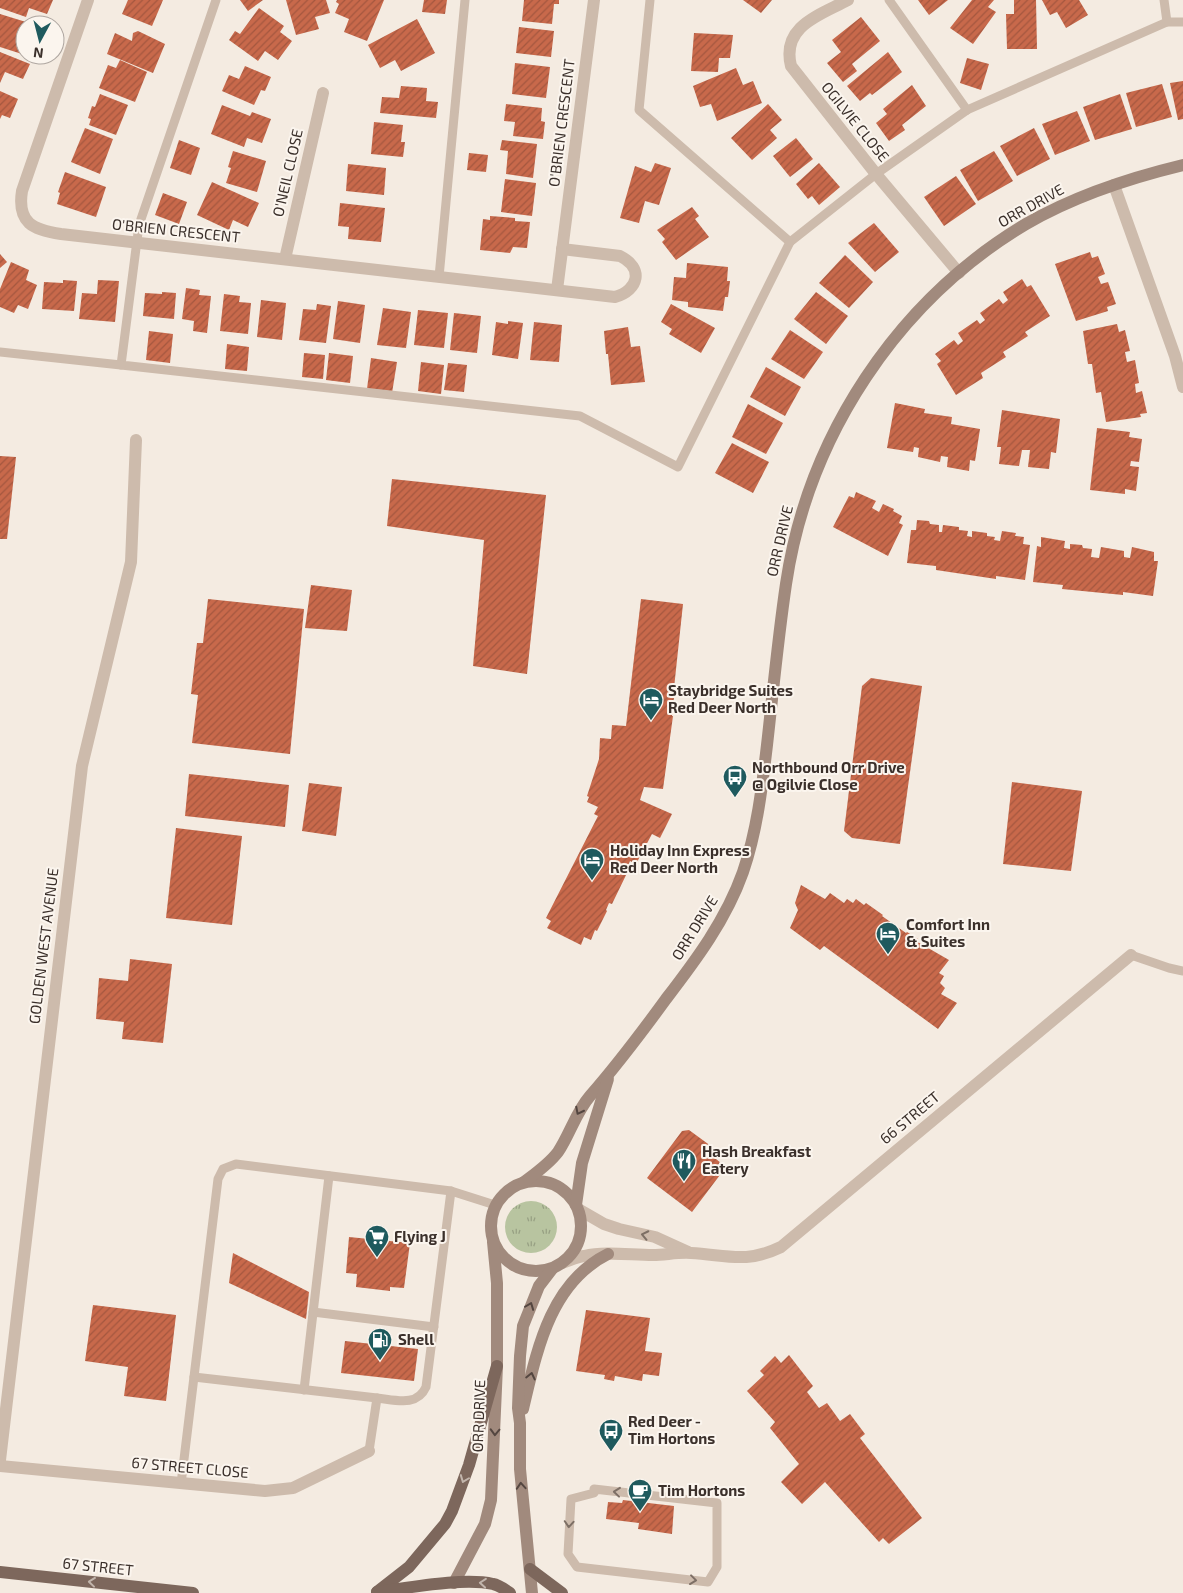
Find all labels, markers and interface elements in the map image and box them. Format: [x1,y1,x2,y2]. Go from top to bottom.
north arrow [15,15,65,65]
text: N [32,44,44,62]
street label: O'BRIEN CRESCENT [544,58,578,188]
street label: OGILVIE CLOSE [818,78,893,165]
street label: O'NEIL CLOSE [268,127,306,218]
street label: ORR DRIVE [994,180,1067,231]
street label: O'BRIEN CRESCENT [111,214,241,246]
street label: ORR DRIVE [762,503,796,578]
place label: Staybridge Suites Red Deer North [668,681,793,716]
hotel icon: Staybridge Suites Red Deer North [638,687,664,721]
place label: Northbound Orr Drive @ Ogilvie Close [752,758,905,793]
bus stop icon: Northbound Orr Drive @ Ogilvie Close [722,764,748,798]
place label: Holiday Inn Express Red Deer North [610,841,750,876]
hotel icon: Holiday Inn Express Red Deer North [579,847,605,881]
street label: GOLDEN WEST AVENUE [25,867,62,1025]
street label: ORR DRIVE [667,892,721,963]
place label: Comfort Inn & Suites [906,915,990,950]
hotel icon: Comfort Inn & Suites [875,921,901,955]
street label: 66 STREET [876,1087,943,1147]
one-way arrow [576,1106,586,1115]
place label: Hash Breakfast Eatery [702,1142,811,1178]
restaurant icon: Hash Breakfast Eatery [671,1148,697,1182]
supermarket icon: Flying J [364,1224,390,1258]
place label: Flying J [394,1227,446,1246]
one-way arrow [641,1230,650,1241]
one-way arrow [524,1302,534,1311]
fuel station icon: Shell [367,1327,393,1361]
place label: Shell [398,1330,434,1348]
one-way arrow [525,1371,536,1380]
street label: ORR DRIVE [468,1379,488,1453]
place label: Red Deer - Tim Hortons [628,1412,715,1447]
bus stop icon: Red Deer - Tim Hortons [598,1418,624,1452]
one-way arrow [489,1428,500,1436]
street label: 67 STREET CLOSE [131,1453,249,1481]
one-way arrow [460,1475,470,1483]
cafe icon: Tim Hortons [627,1478,653,1512]
place label: Tim Hortons [658,1481,745,1499]
one-way arrow [516,1482,527,1490]
one-way arrow [612,1487,620,1498]
one-way arrow [564,1520,575,1528]
street label: 67 STREET [62,1553,135,1579]
one-way arrow [689,1574,697,1585]
one-way arrow [88,1577,96,1588]
one-way arrow [479,1577,487,1588]

